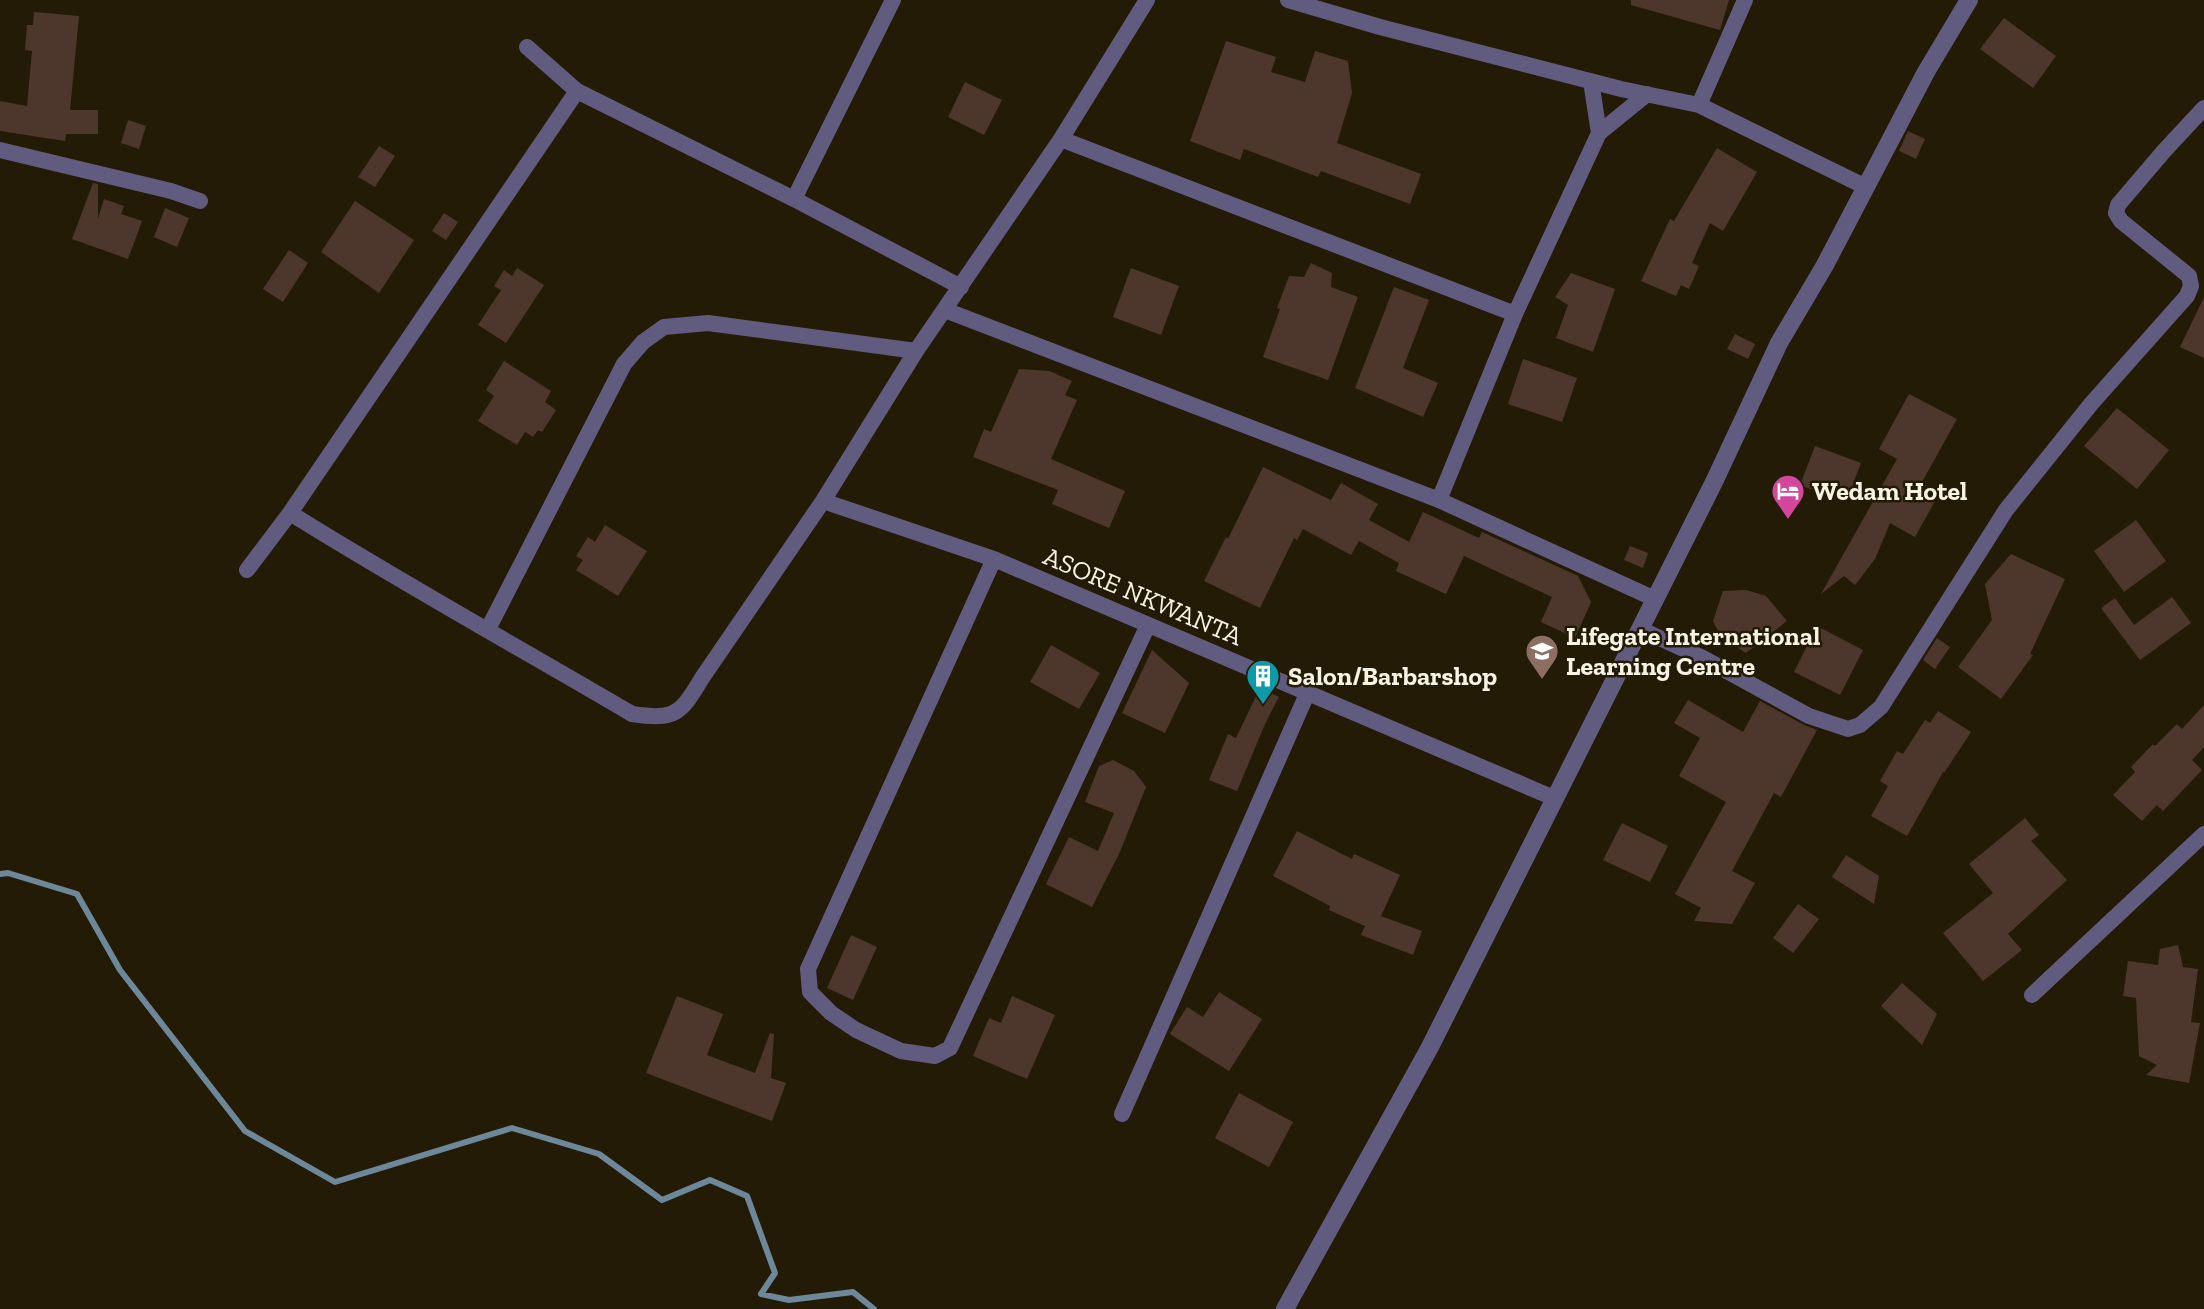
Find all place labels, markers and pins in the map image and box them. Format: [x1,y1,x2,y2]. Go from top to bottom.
hotel icon: Wedam Hotel [1769,472,1807,521]
place label: Wedam Hotel [1812,475,1968,507]
place label: Lifegate International Learning Centre [1566,620,1820,682]
school or university icon: Lifegate International Learning Centre [1523,632,1561,681]
building icon: Salon/Barbarshop [1244,657,1282,706]
place label: Salon/Barbarshop [1288,660,1497,692]

